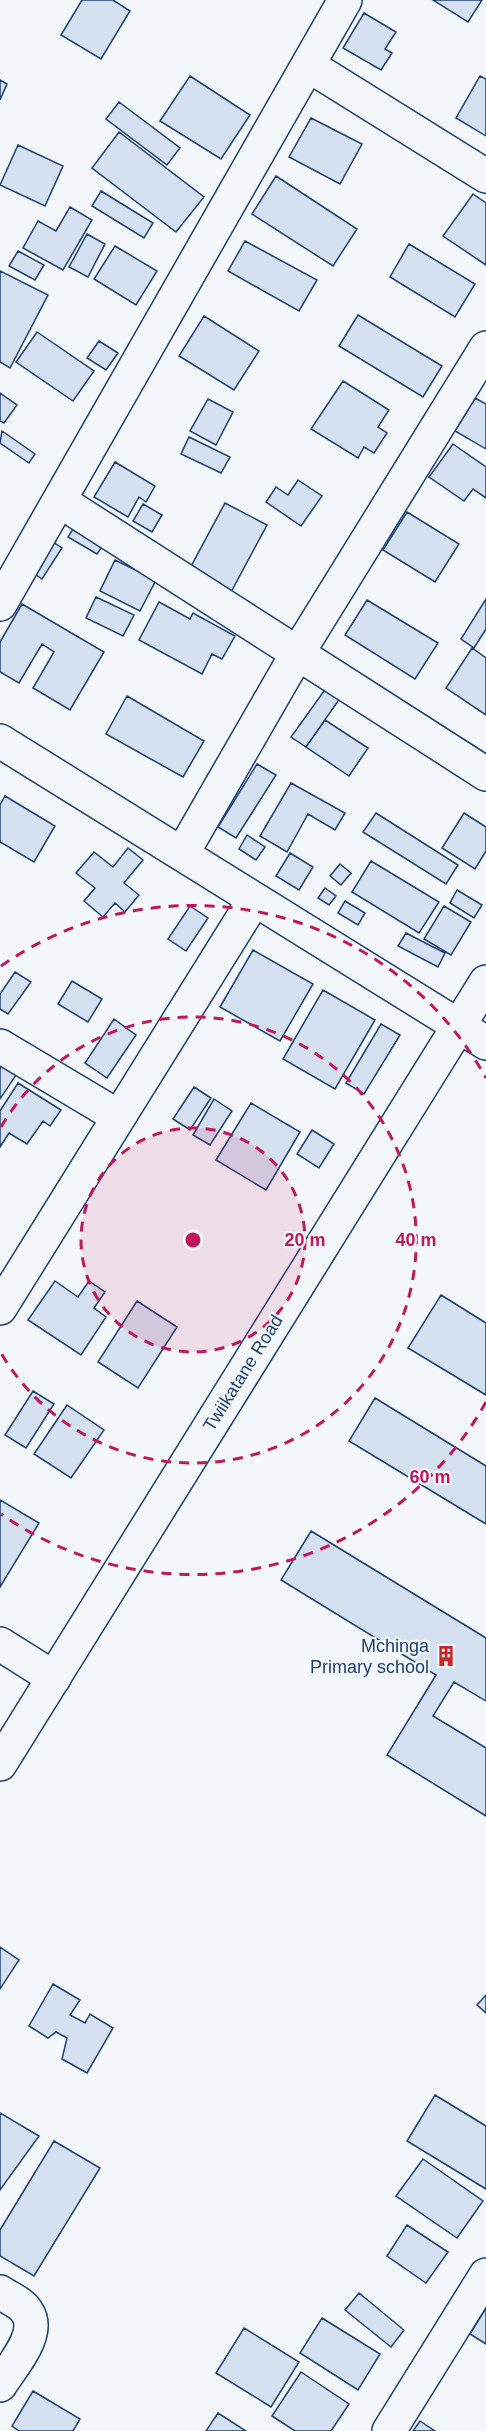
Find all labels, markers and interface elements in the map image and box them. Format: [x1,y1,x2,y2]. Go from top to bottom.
centre of rings [183,1230,203,1250]
text: 20 m [284,1230,326,1250]
text: 40 m [395,1230,437,1250]
street label: Twiikatane Road [199,1311,287,1435]
text: 60 m [409,1467,451,1487]
place label: Mchinga Primary school [310,1636,430,1677]
building icon: Mchinga Primary school [434,1644,458,1668]

